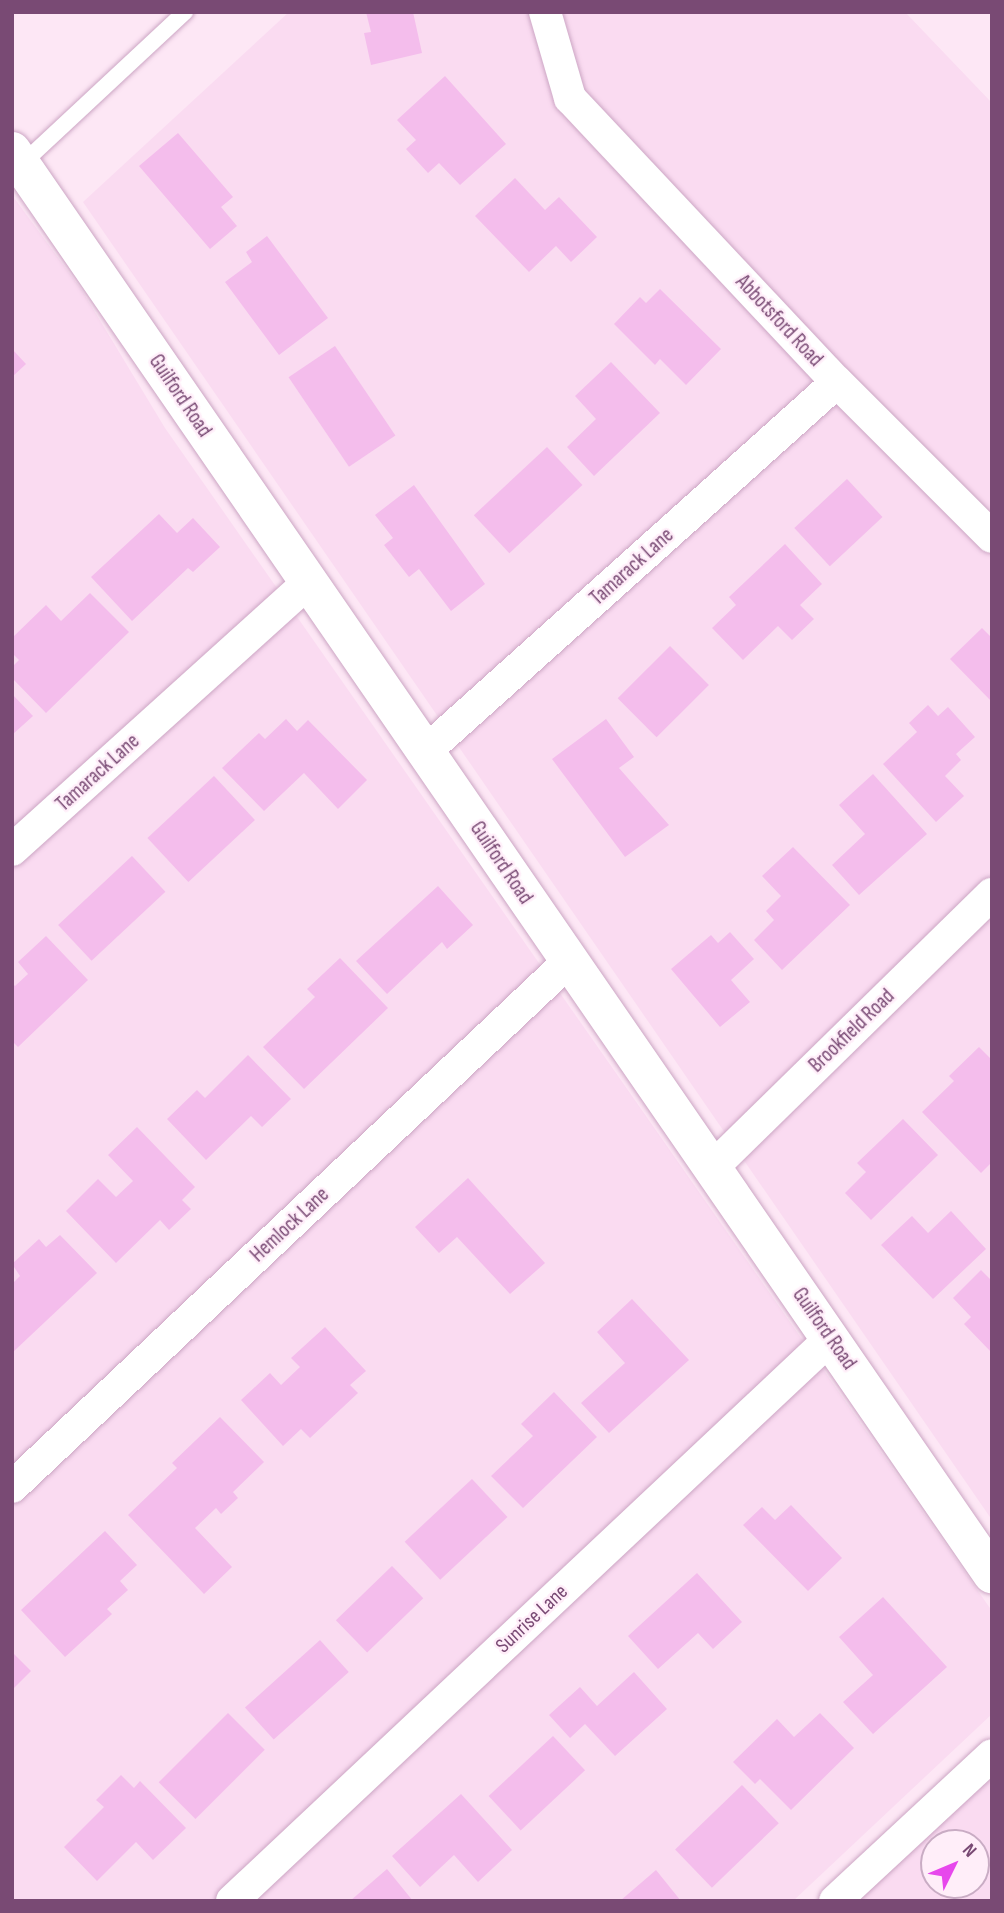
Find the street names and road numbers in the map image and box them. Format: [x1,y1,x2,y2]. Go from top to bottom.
street label: Abbotsford Road [730,270,828,372]
street label: Guilford Road [143,350,217,442]
street label: Tamarack Lane [585,523,679,611]
street label: Tamarack Lane [51,729,145,817]
street label: Guilford Road [464,817,538,909]
street label: Brookfield Road [804,984,900,1078]
street label: Hemlock Lane [245,1182,335,1268]
street label: Guilford Road [787,1283,861,1375]
street label: Sunrise Lane [491,1579,573,1659]

